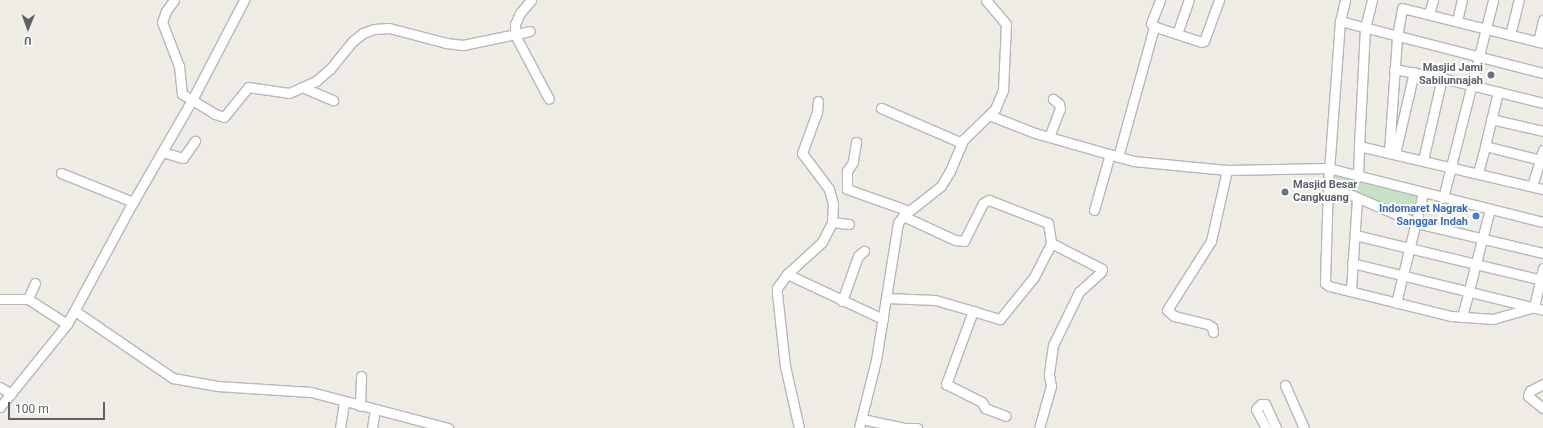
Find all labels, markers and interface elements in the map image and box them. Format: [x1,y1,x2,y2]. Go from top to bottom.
north arrow [8,8,48,48]
text: U [24,34,32,47]
place label: Masjid Jami Sabilunnajah [1419,62,1483,88]
marker: Masjid Jami Sabilunnajah [1486,70,1496,80]
place label: Masjid Besar Cangkuang [1293,179,1357,205]
marker: Masjid Besar Cangkuang [1280,187,1290,197]
place label: Indomaret Nagrak Sanggar Indah [1379,203,1468,229]
marker: Indomaret Nagrak Sanggar Indah [1471,211,1481,221]
scale bar [10,394,107,420]
text: 100 m [15,402,49,416]

